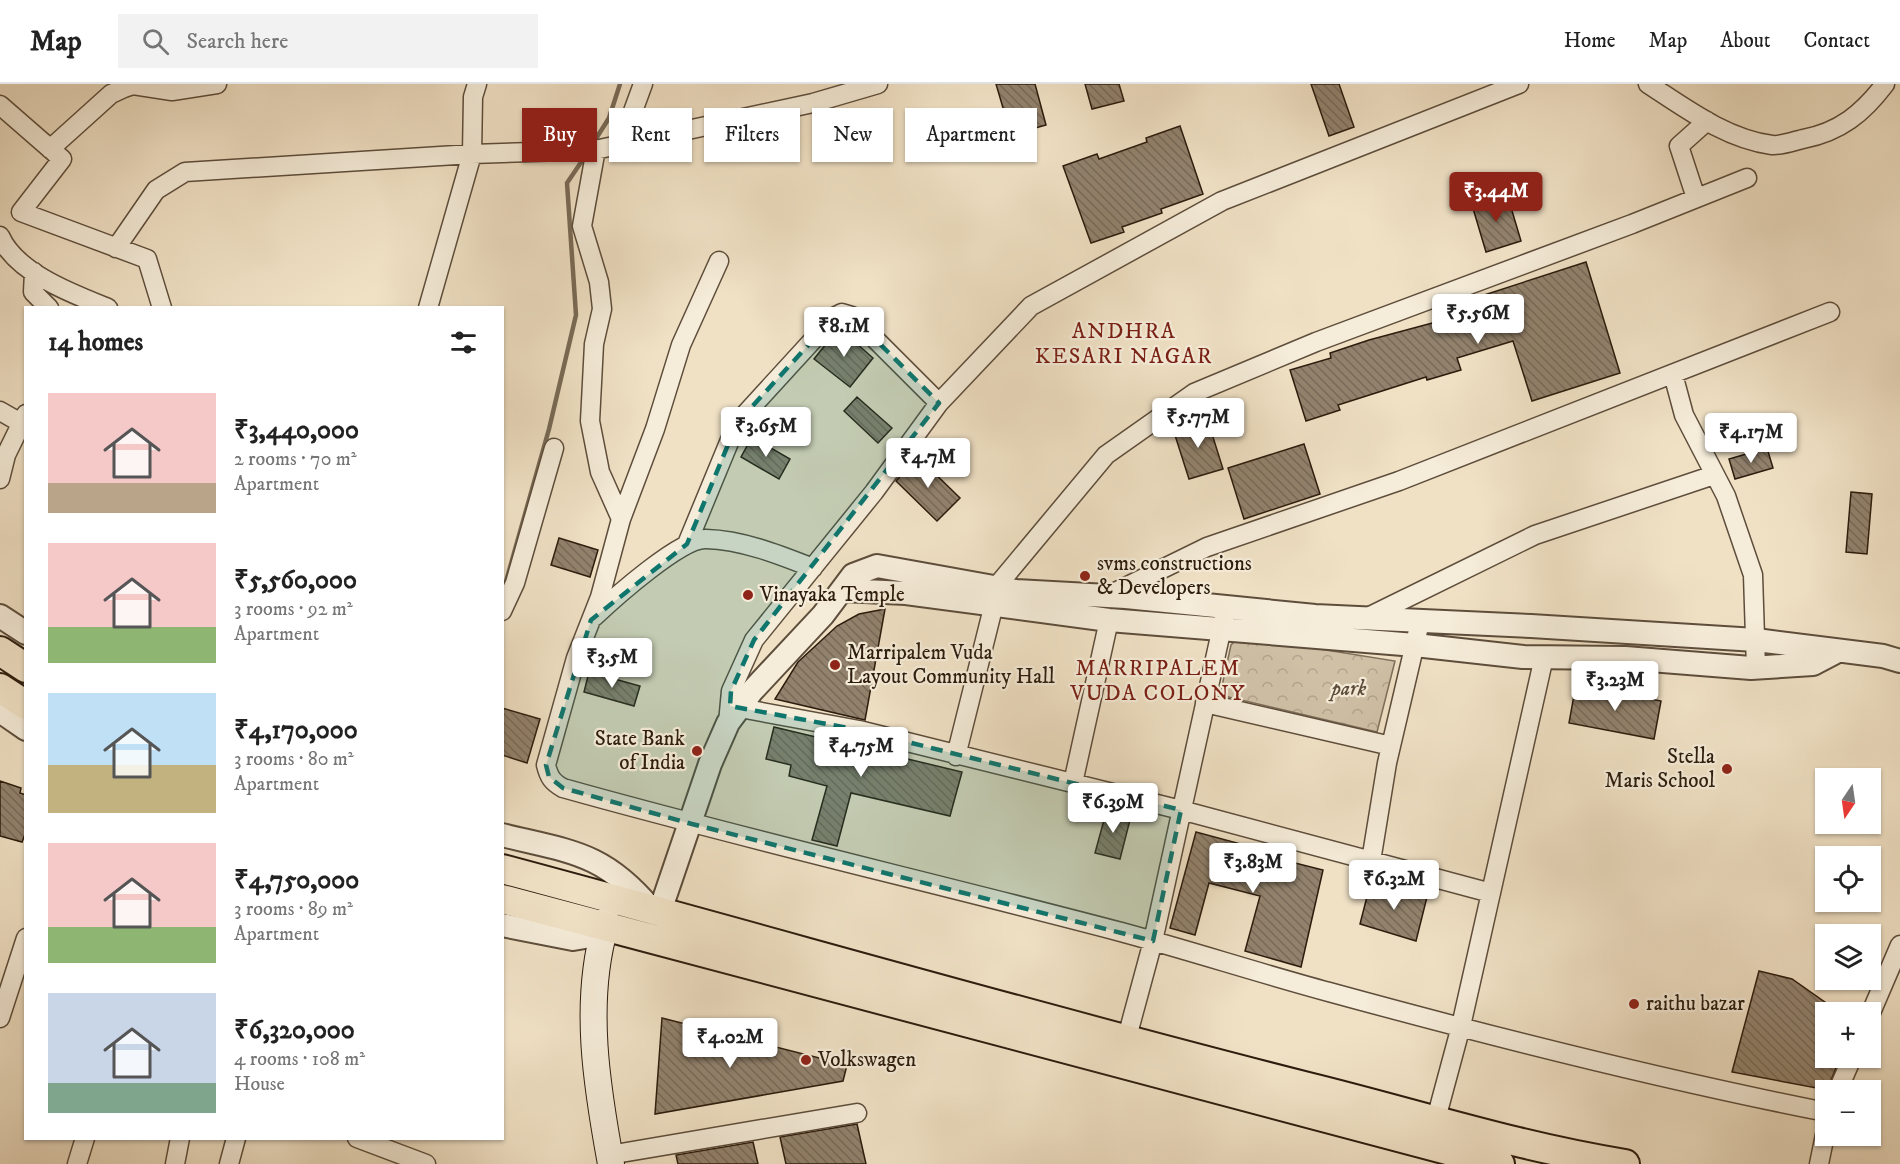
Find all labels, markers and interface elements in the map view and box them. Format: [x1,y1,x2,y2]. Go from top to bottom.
search box [118,14,538,68]
text: Map [30,24,82,59]
icon: search [139,25,172,58]
text: Search here [187,28,288,55]
text: Home [1564,28,1616,54]
text: Map [1649,28,1687,54]
text: About [1720,28,1771,54]
text: Contact [1804,28,1870,54]
chip: Buy [522,108,597,162]
chip: Rent [609,108,692,162]
chip: Filters [704,108,800,162]
chip: New [812,108,893,162]
chip: Apartment [905,108,1037,162]
pin: ₹3.44M [1447,172,1545,223]
text: ₹3.44M [1463,179,1529,204]
pin: ₹5.56M [1429,294,1527,345]
text: ₹5.56M [1446,301,1510,326]
pin: ₹8.1M [802,307,886,358]
text: ₹8.1M [818,314,870,339]
district label: ANDHRA KESARI NAGAR [1035,318,1213,370]
text: 14 homes [48,326,143,359]
icon: filters [447,326,480,359]
pin: ₹5.77M [1149,398,1247,449]
text: ₹5.77M [1166,405,1230,430]
pin: ₹3.65M [717,407,815,458]
pin: ₹4.17M [1702,413,1800,464]
text: ₹3,440,000 [234,414,359,447]
text: ₹3.65M [735,414,797,439]
icon: home [96,417,168,489]
text: ₹4.17M [1719,420,1783,445]
pin: ₹4.7M [886,438,970,489]
text: ₹4.7M [900,445,956,470]
text: 2 rooms · 70 m² [234,447,357,472]
text: Apartment [234,472,319,497]
place label: svms constructions & Developers [1097,551,1252,601]
text: ₹5,560,000 [234,564,357,597]
icon: home [96,567,168,639]
marker: svms constructions & Developers [1078,569,1092,583]
place label: Vinayaka Temple [759,582,905,608]
marker: Vinayaka Temple [741,588,755,602]
text: 3 rooms · 92 m² [234,597,353,622]
text: Apartment [234,622,319,647]
pin: ₹3.5M [570,638,654,689]
place label: Marripalem Vuda Layout Community Hall [847,640,1056,690]
text: ₹3.5M [586,645,638,670]
district label: MARRIPALEM VUDA COLONY [1069,655,1246,707]
marker: Marripalem Vuda Layout Community Hall [828,658,842,672]
pin: ₹3.23M [1566,661,1664,712]
text: ₹3.23M [1585,668,1645,693]
park label: park [1328,676,1366,702]
text: ₹4,170,000 [234,714,358,747]
icon: home [96,717,168,789]
place label: State Bank of India [595,726,686,776]
pin: ₹4.75M [812,727,910,778]
text: ₹4.75M [828,734,894,759]
marker: State Bank of India [690,744,704,758]
place label: Stella Maris School [1604,744,1716,794]
text: 3 rooms · 80 m² [234,747,354,772]
marker: Stella Maris School [1720,762,1734,776]
north arrow [1815,768,1881,834]
map controls [1815,768,1881,1146]
text: Apartment [234,772,319,797]
pin: ₹6.39M [1064,783,1162,834]
text: ₹6.39M [1082,790,1144,815]
pin: ₹3.83M [1204,843,1302,894]
button: locate [1815,846,1881,912]
text: ₹3.83M [1223,850,1283,875]
pin: ₹6.32M [1345,860,1443,911]
text: ₹4,750,000 [234,864,359,897]
icon: home [96,867,168,939]
text: ₹6.32M [1363,867,1425,892]
text: 3 rooms · 89 m² [234,897,353,922]
text: Apartment [234,922,319,947]
button: layers [1815,924,1881,990]
place label: raithu bazar [1646,991,1745,1017]
marker: raithu bazar [1627,997,1641,1011]
button: + [1815,1002,1881,1068]
text: ₹6,320,000 [234,1014,355,1047]
icon: home [96,1017,168,1089]
pin: ₹4.02M [681,1018,779,1069]
text: ₹4.02M [696,1025,764,1050]
text: 4 rooms · 108 m² [234,1047,365,1072]
place label: Volkswagen [817,1047,916,1073]
marker: Volkswagen [799,1053,813,1067]
text: House [234,1072,285,1097]
button: − [1815,1080,1881,1146]

